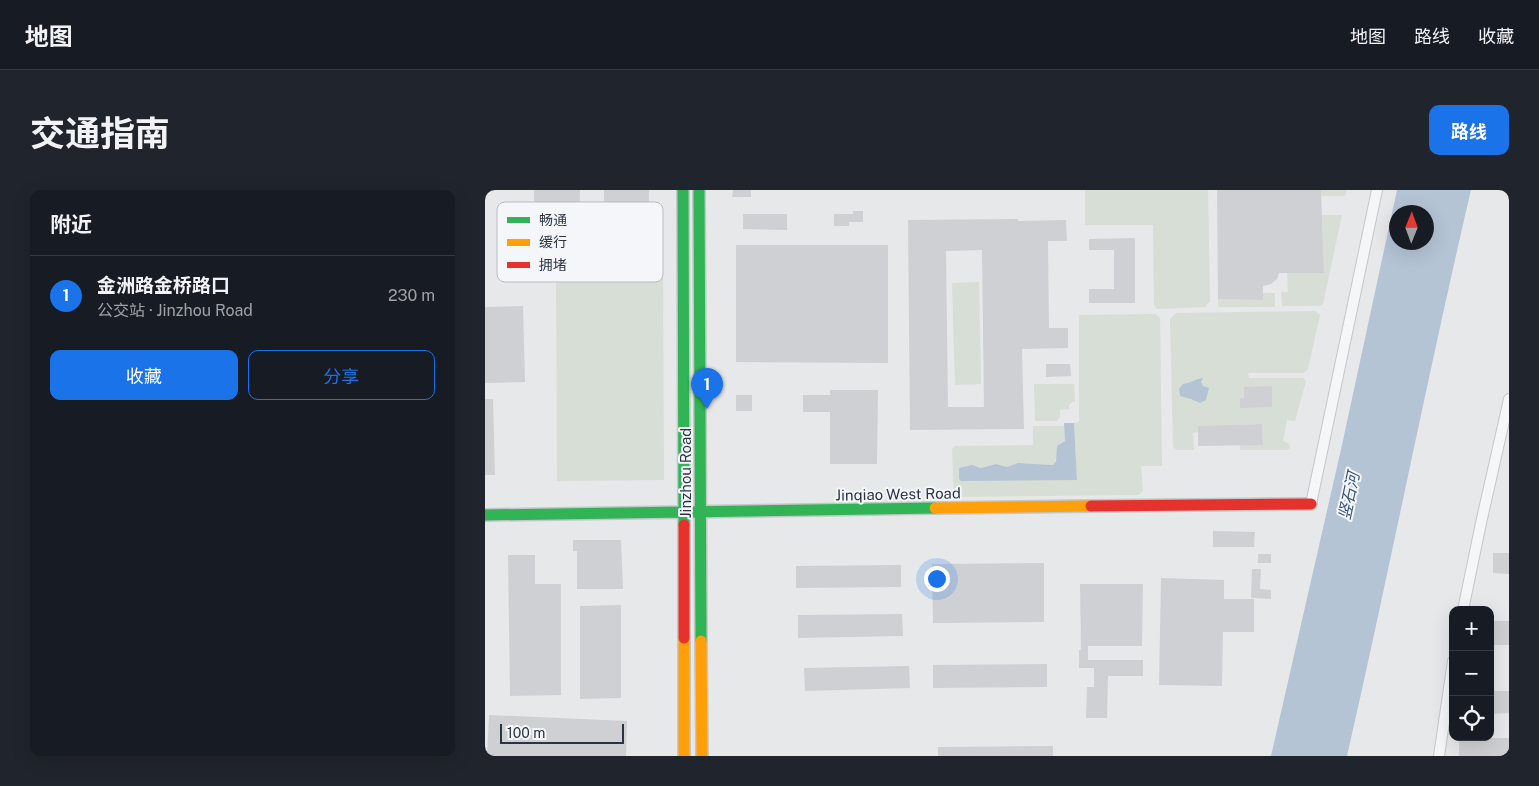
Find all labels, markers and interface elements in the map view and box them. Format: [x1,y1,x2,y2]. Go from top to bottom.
text: 地图 [25,22,73,50]
text: 地图 [1350,26,1386,47]
text: 路线 [1414,26,1450,47]
text: 收藏 [1478,26,1514,47]
button: 路线 [1429,105,1509,155]
text: 交通指南 [30,113,170,154]
legend [497,202,663,282]
north arrow [1389,205,1434,250]
text: 附近 [50,212,92,237]
text: 畅通 [539,212,567,228]
text: 缓行 [539,234,567,250]
text: 拥堵 [539,257,567,273]
text: 金洲路金桥路口 [97,274,230,296]
text: 1 [63,286,69,305]
text: 230 m [388,286,435,305]
text: 公交站 · Jinzhou Road [97,301,253,320]
button: 收藏 [50,350,238,400]
button: 分享 [248,350,435,400]
pin: 1 [691,368,723,409]
street label: Jinzhou Road [677,428,694,518]
water label: 竖石河 [1335,468,1364,521]
street label: Jinqiao West Road [835,484,961,504]
your location [924,566,950,592]
map controls [1449,606,1494,741]
button: + [1449,606,1494,651]
button: − [1449,651,1494,696]
button: locate [1449,696,1494,741]
scale bar [500,721,624,744]
text: 100 m [507,725,545,741]

